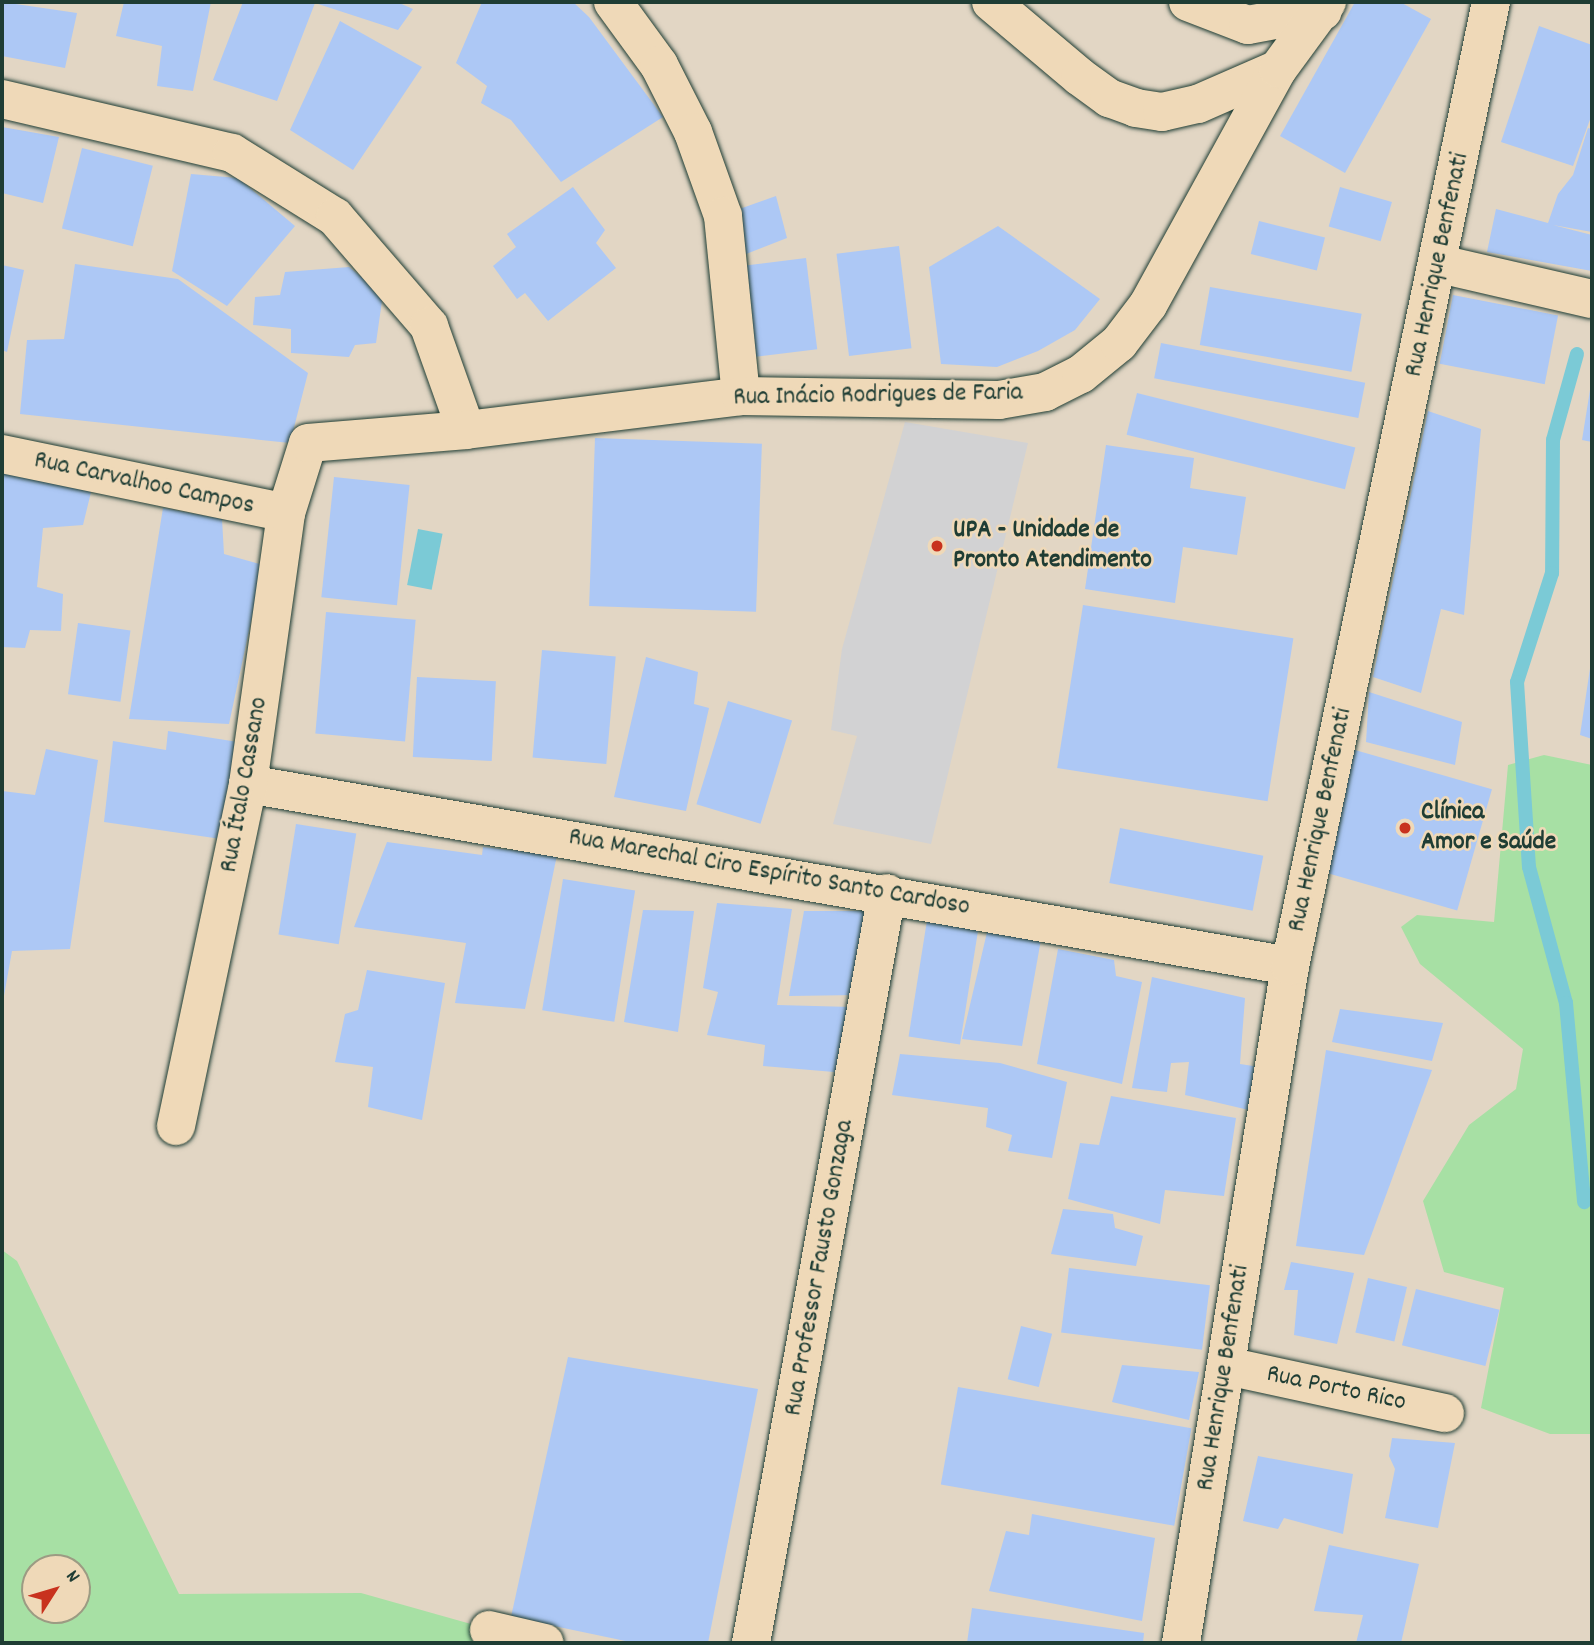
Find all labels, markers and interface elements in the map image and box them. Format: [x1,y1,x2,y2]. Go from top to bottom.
street label: Rua Henrique Benfenati [1399,150,1477,380]
street label: Rua Inácio Rodrigues de Faria [733,378,1023,414]
street label: Rua Carvalhoo Campos [31,445,257,523]
place label: UPA - Unidade de Pronto Atendimento [953,515,1152,576]
marker: UPA - Unidade de Pronto Atendimento [927,536,947,556]
street label: Rua Ítalo Cassano [214,695,276,875]
street label: Rua Henrique Benfenati [1282,705,1360,935]
place label: Clínica Amor e Saúde [1421,797,1556,858]
marker: Clínica Amor e Saúde [1395,818,1415,838]
street label: Rua Marechal Ciro Espírito Santo Cardoso [566,822,972,924]
street label: Rua Professor Fausto Gonzaga [779,1118,861,1418]
street label: Rua Henrique Benfenati [1191,1263,1257,1493]
street label: Rua Porto Rico [1264,1359,1408,1419]
north arrow [21,1554,91,1624]
text: N [58,1565,85,1589]

